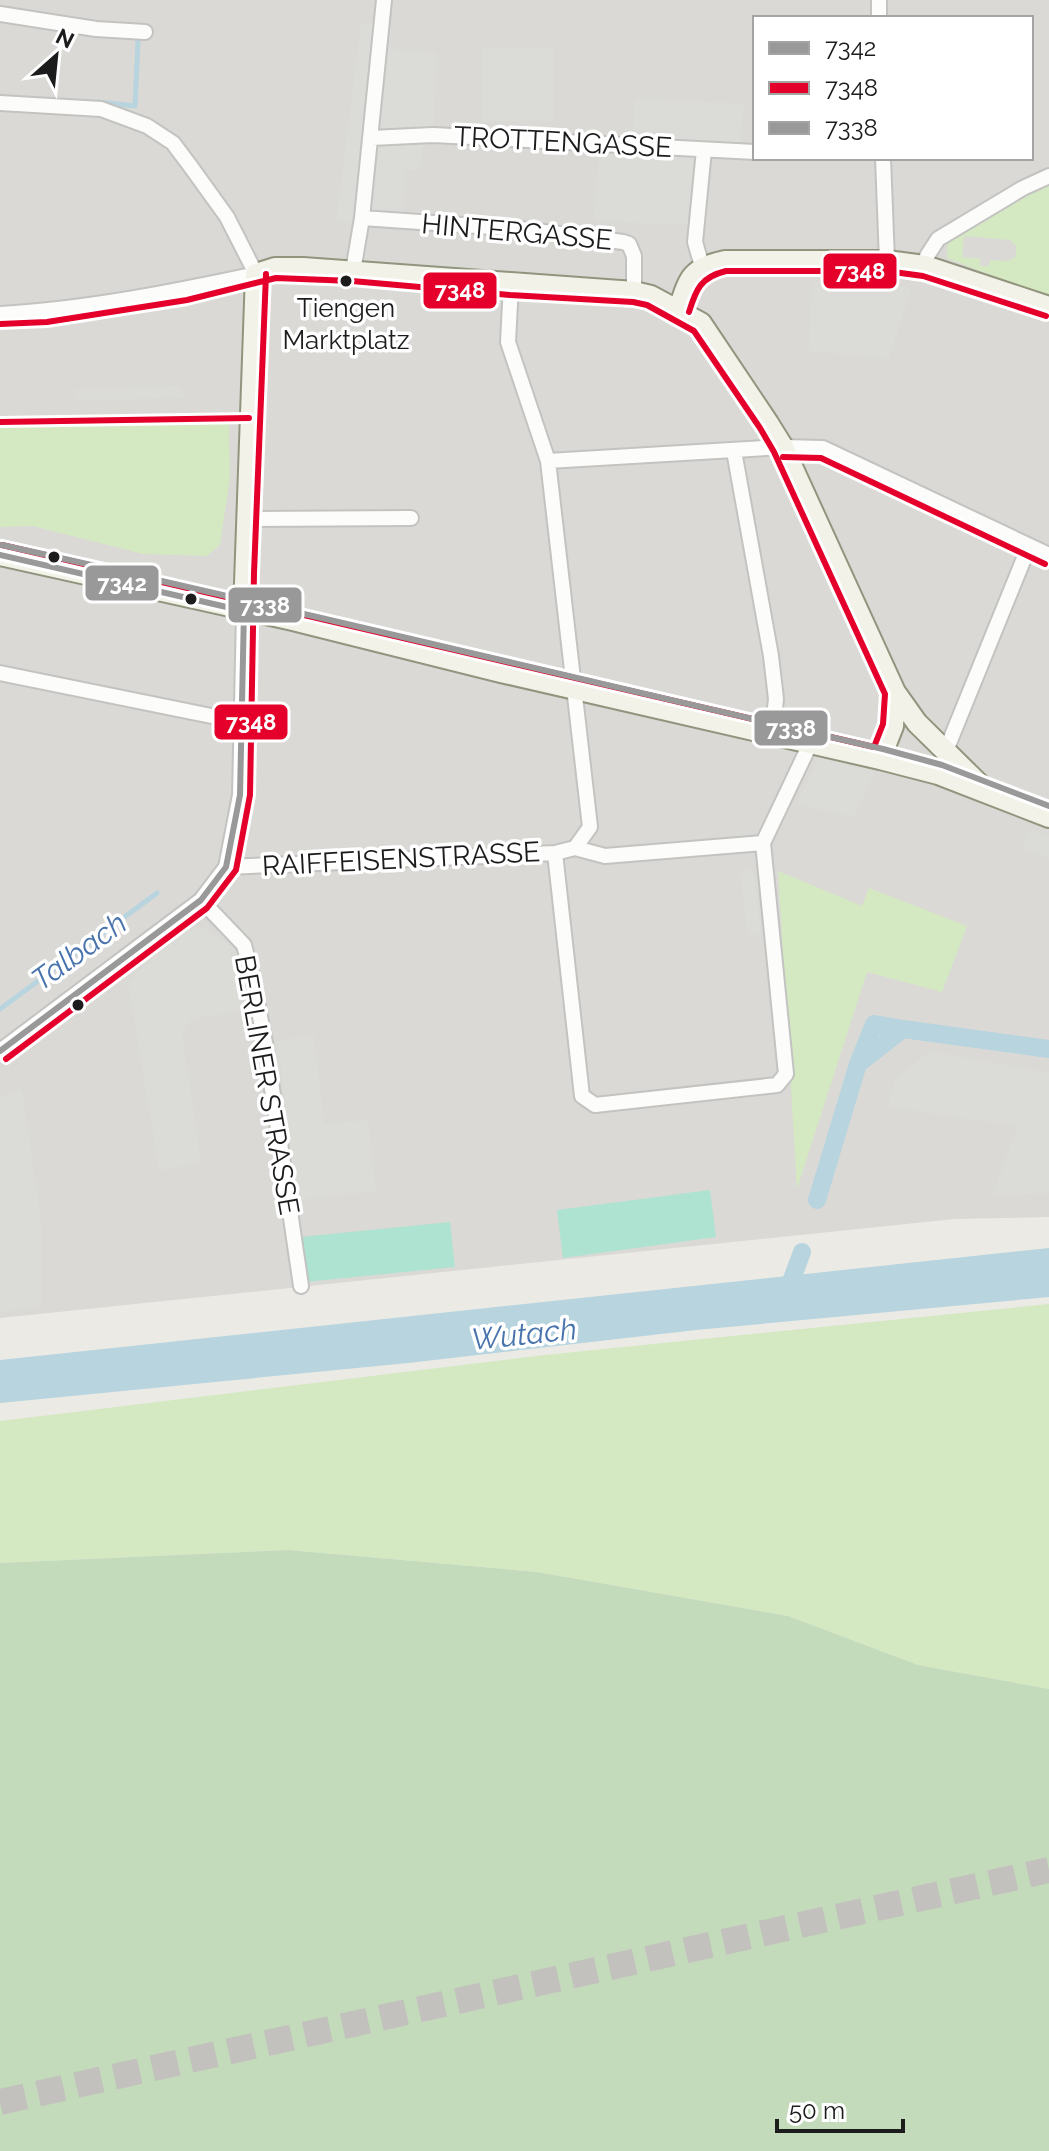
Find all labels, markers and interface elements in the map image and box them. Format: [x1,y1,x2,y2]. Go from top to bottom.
north arrow [16,16,96,96]
legend [753,16,1033,160]
text: N [52,23,78,54]
text: 7342 [825,33,876,62]
text: 7348 [825,73,878,102]
text: 7338 [825,113,878,142]
street label: TROTTENGASSE [453,120,673,164]
street label: HINTERGASSE [420,207,614,257]
line badge: 7348 [822,252,898,290]
text: 7348 [835,258,885,284]
line badge: 7348 [422,271,498,310]
marker: Tiengen Marktplatz [338,273,354,289]
text: 7348 [435,277,485,303]
place label: Tiengen Marktplatz [282,293,410,355]
unlabelled marker [46,549,62,565]
line badge: 7342 [84,564,160,602]
text: 7342 [97,570,147,596]
line badge: 7338 [227,586,303,624]
unlabelled marker [183,591,199,607]
text: 7338 [240,592,290,618]
line badge: 7348 [213,703,289,741]
text: 7348 [226,709,276,735]
line badge: 7338 [753,709,829,747]
text: 7338 [766,715,816,741]
street label: RAIFFEISENSTRASSE [261,835,541,883]
water label: Talbach [25,905,133,997]
street label: BERLINER STRASSE [228,953,306,1217]
unlabelled marker [70,997,86,1013]
water label: Wutach [470,1311,578,1357]
scale bar [777,2083,903,2133]
text: 50 m [789,2096,845,2125]

